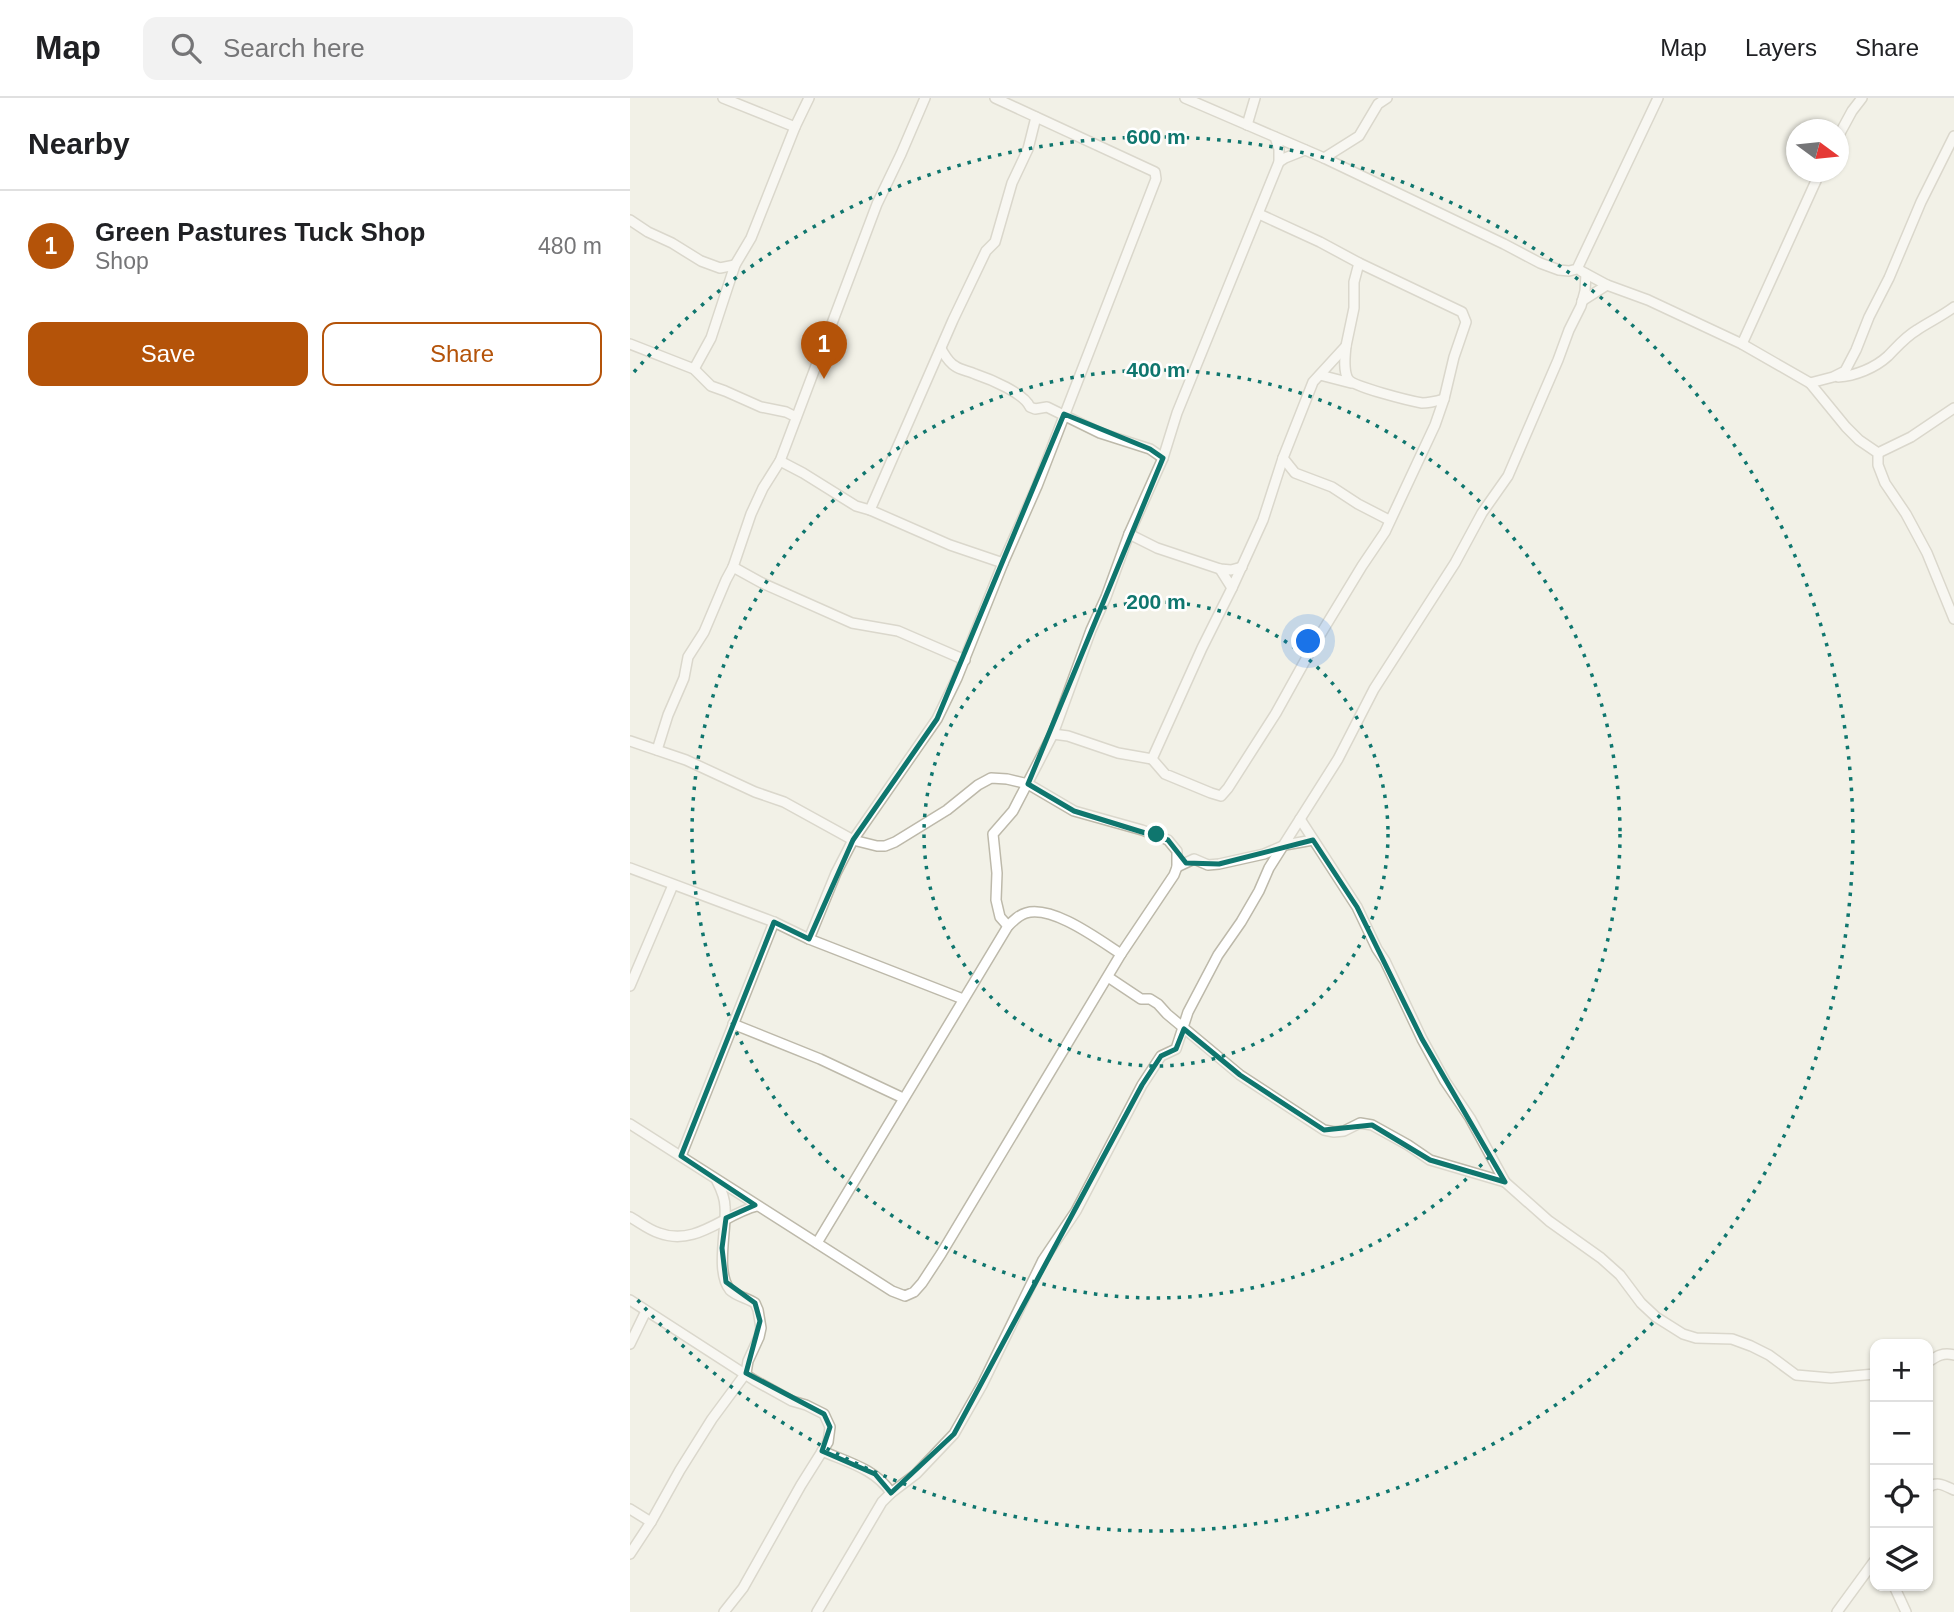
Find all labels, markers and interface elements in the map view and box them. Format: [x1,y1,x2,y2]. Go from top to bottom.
search box [143,17,633,80]
text: Map [35,29,101,66]
icon: search [167,29,205,67]
text: Search here [223,33,365,63]
text: Map [1660,34,1707,61]
text: Layers [1745,34,1817,61]
text: Share [1855,34,1919,61]
north arrow [1786,119,1849,182]
text: 600 m [1126,125,1186,148]
text: Nearby [28,127,130,160]
text: Green Pastures Tuck Shop [95,217,425,247]
text: 1 [45,233,57,259]
text: 480 m [538,233,602,259]
text: Shop [95,248,149,274]
pin: 1 [801,321,847,379]
button: Save [28,322,308,386]
button: Share [322,322,602,386]
text: 400 m [1126,358,1186,381]
text: 200 m [1126,590,1186,613]
your location [1291,624,1325,658]
centre of rings [1144,822,1168,846]
map controls [1870,1339,1933,1591]
button: + [1870,1339,1933,1402]
button: − [1870,1402,1933,1465]
button: locate [1870,1465,1933,1528]
button: layers [1870,1528,1933,1591]

